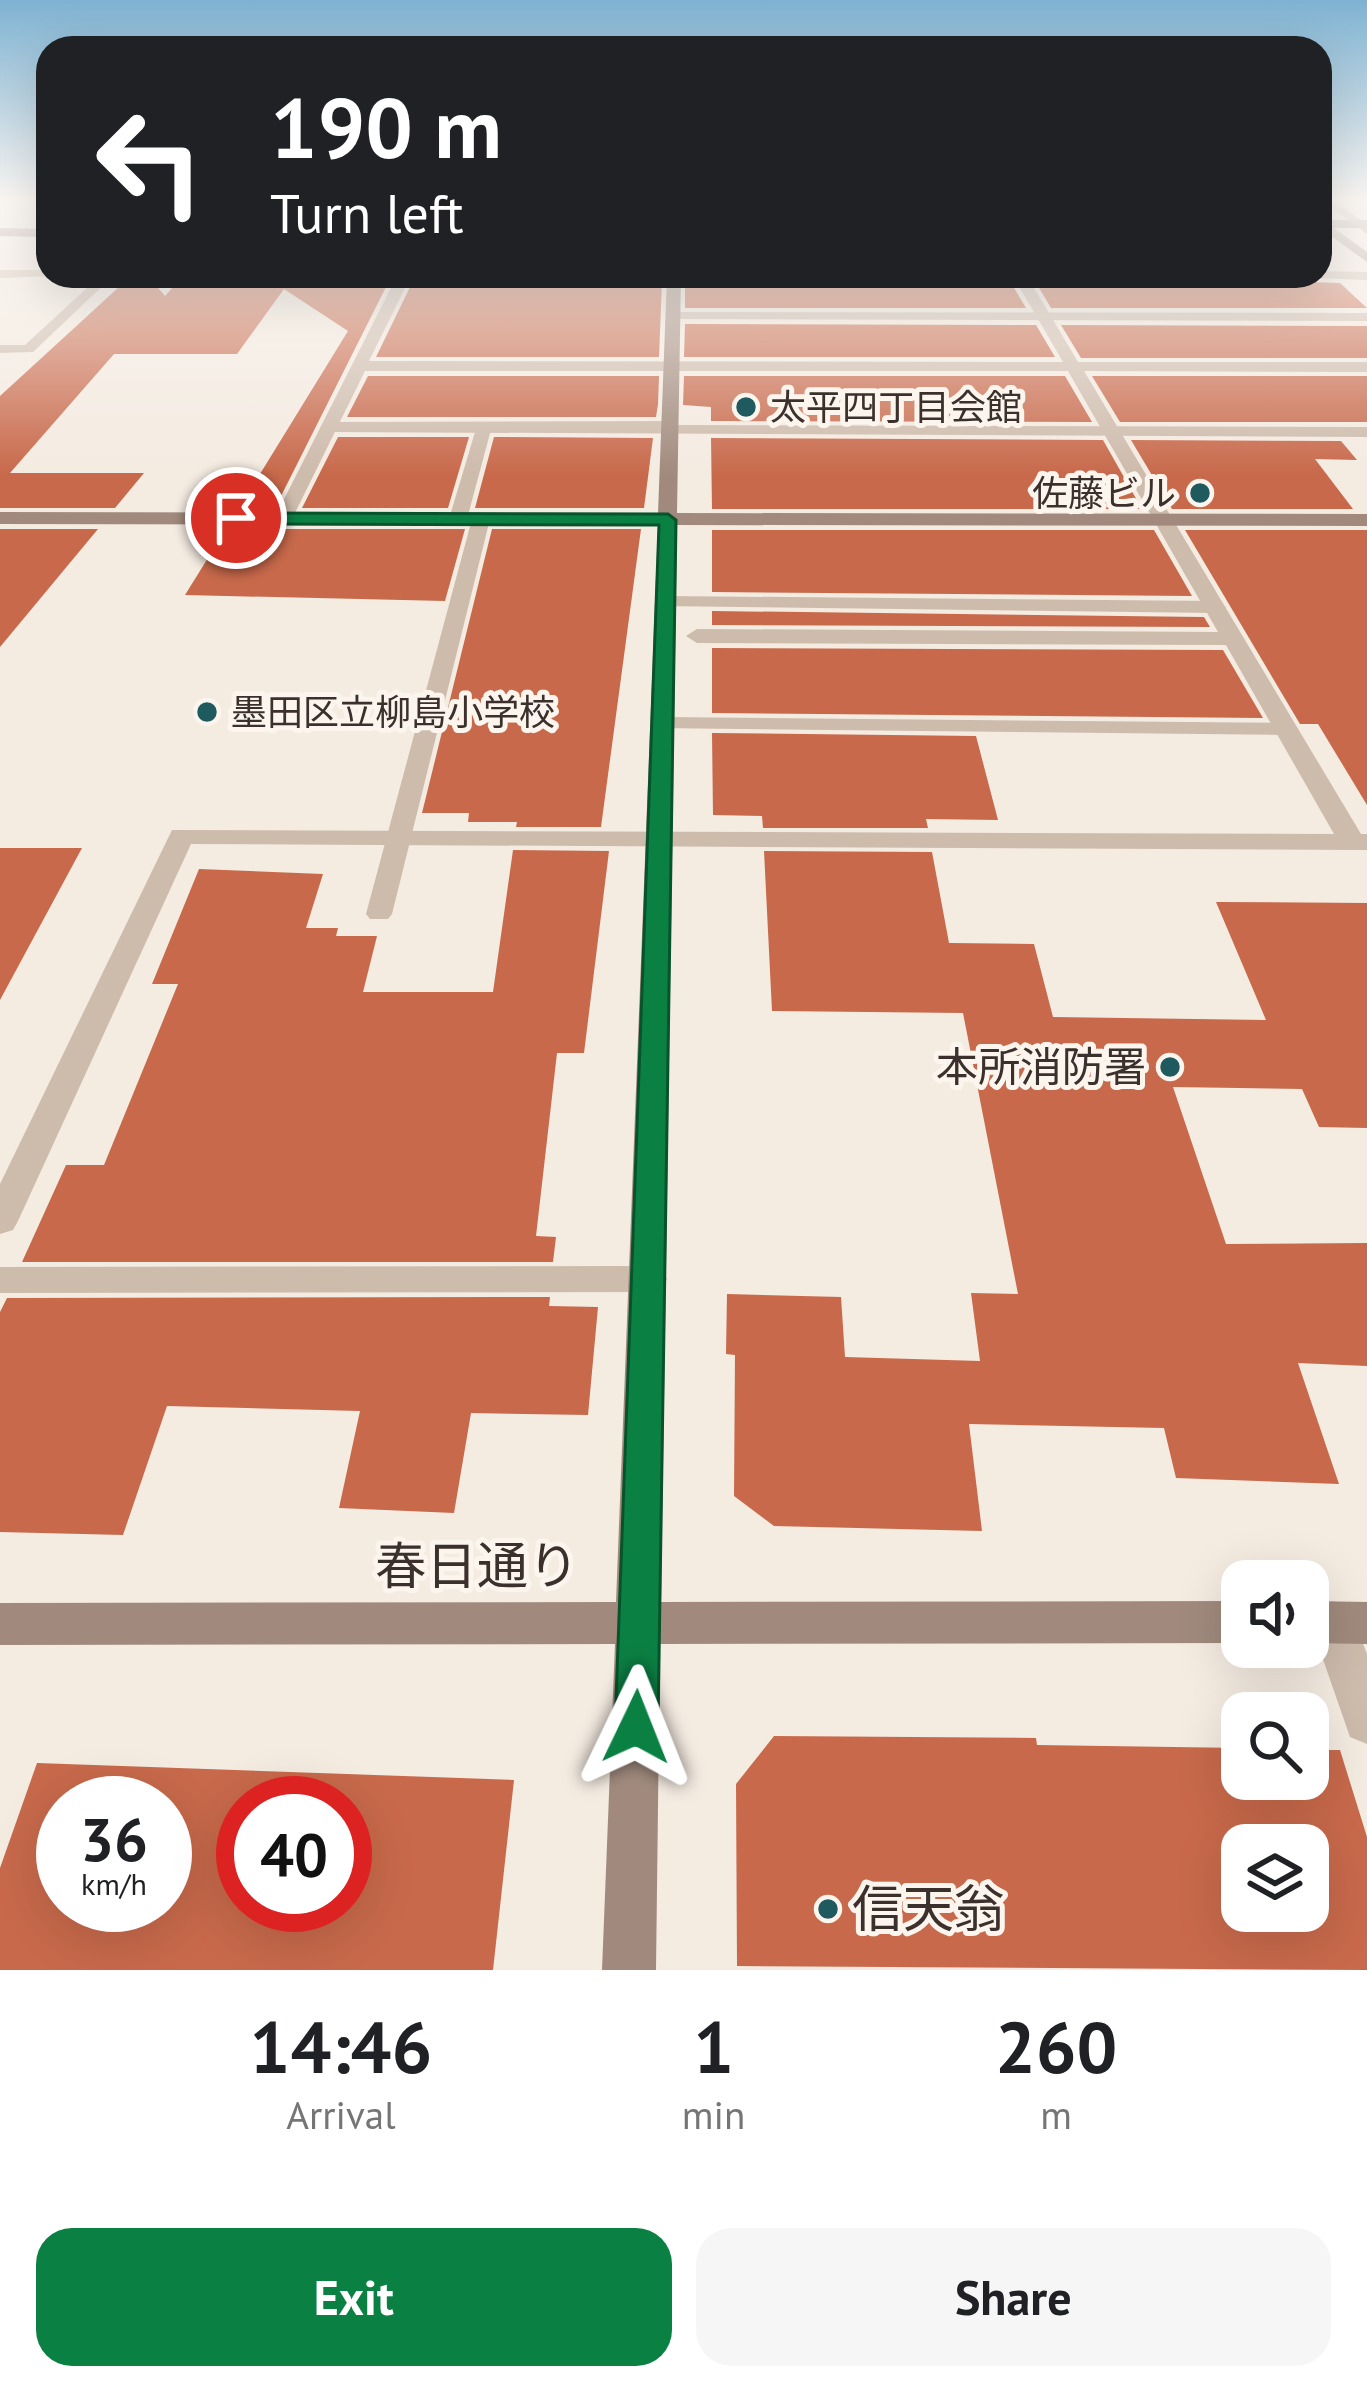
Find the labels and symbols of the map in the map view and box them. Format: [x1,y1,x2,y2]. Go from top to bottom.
place label: 太平四丁目会館 [770,383,1022,430]
marker: 太平四丁目会館 [733,394,759,420]
pin [185,467,287,569]
place label: 佐藤ビル [1032,469,1176,516]
marker: 佐藤ビル [1187,480,1213,506]
place label: 墨田区立柳島小学校 [231,688,555,735]
marker: 墨田区立柳島小学校 [194,699,220,725]
place label: 本所消防署 [936,1039,1146,1094]
marker: 本所消防署 [1157,1054,1183,1080]
street label: 春日通り [375,1532,579,1598]
position arrow [573,1664,699,1790]
speed limit sign: 40 [216,1776,372,1932]
place label: 信天翁 [852,1875,1005,1941]
marker: 信天翁 [815,1896,841,1922]

